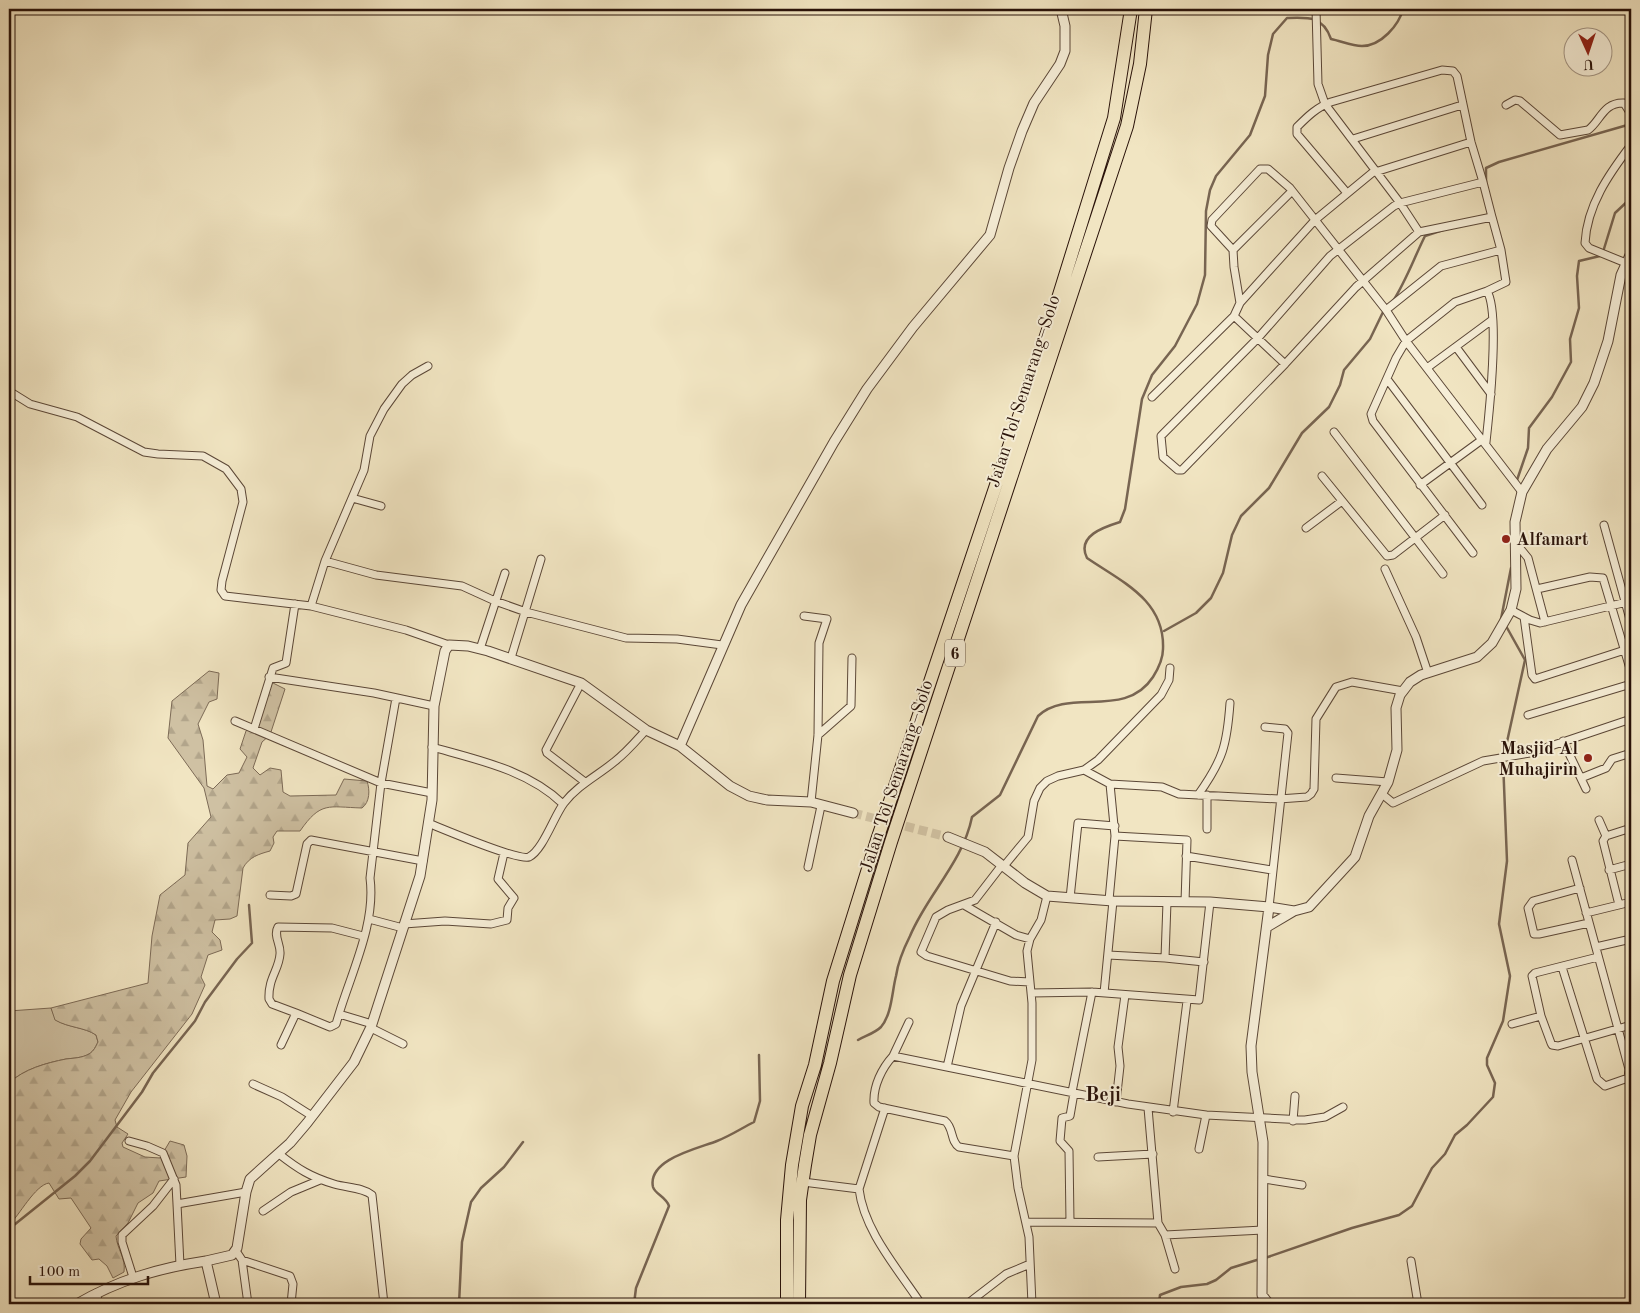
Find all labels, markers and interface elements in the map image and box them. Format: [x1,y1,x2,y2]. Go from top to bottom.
north arrow [1562,28,1612,78]
text: U [1583,57,1595,71]
street label: Jalan Tol Semarang–Solo [984,293,1064,490]
place label: Alfamart [1516,531,1589,549]
marker: Alfamart [1500,533,1512,545]
road number: 6 [945,640,965,666]
street label: Jalan Tol Semarang–Solo [857,678,937,875]
place label: Masjid Al Muhajirin [1499,740,1578,779]
marker: Masjid Al Muhajirin [1582,752,1594,764]
district label: Beji [1085,1086,1121,1106]
scale bar [30,1253,148,1285]
text: 100 m [38,1265,80,1280]

